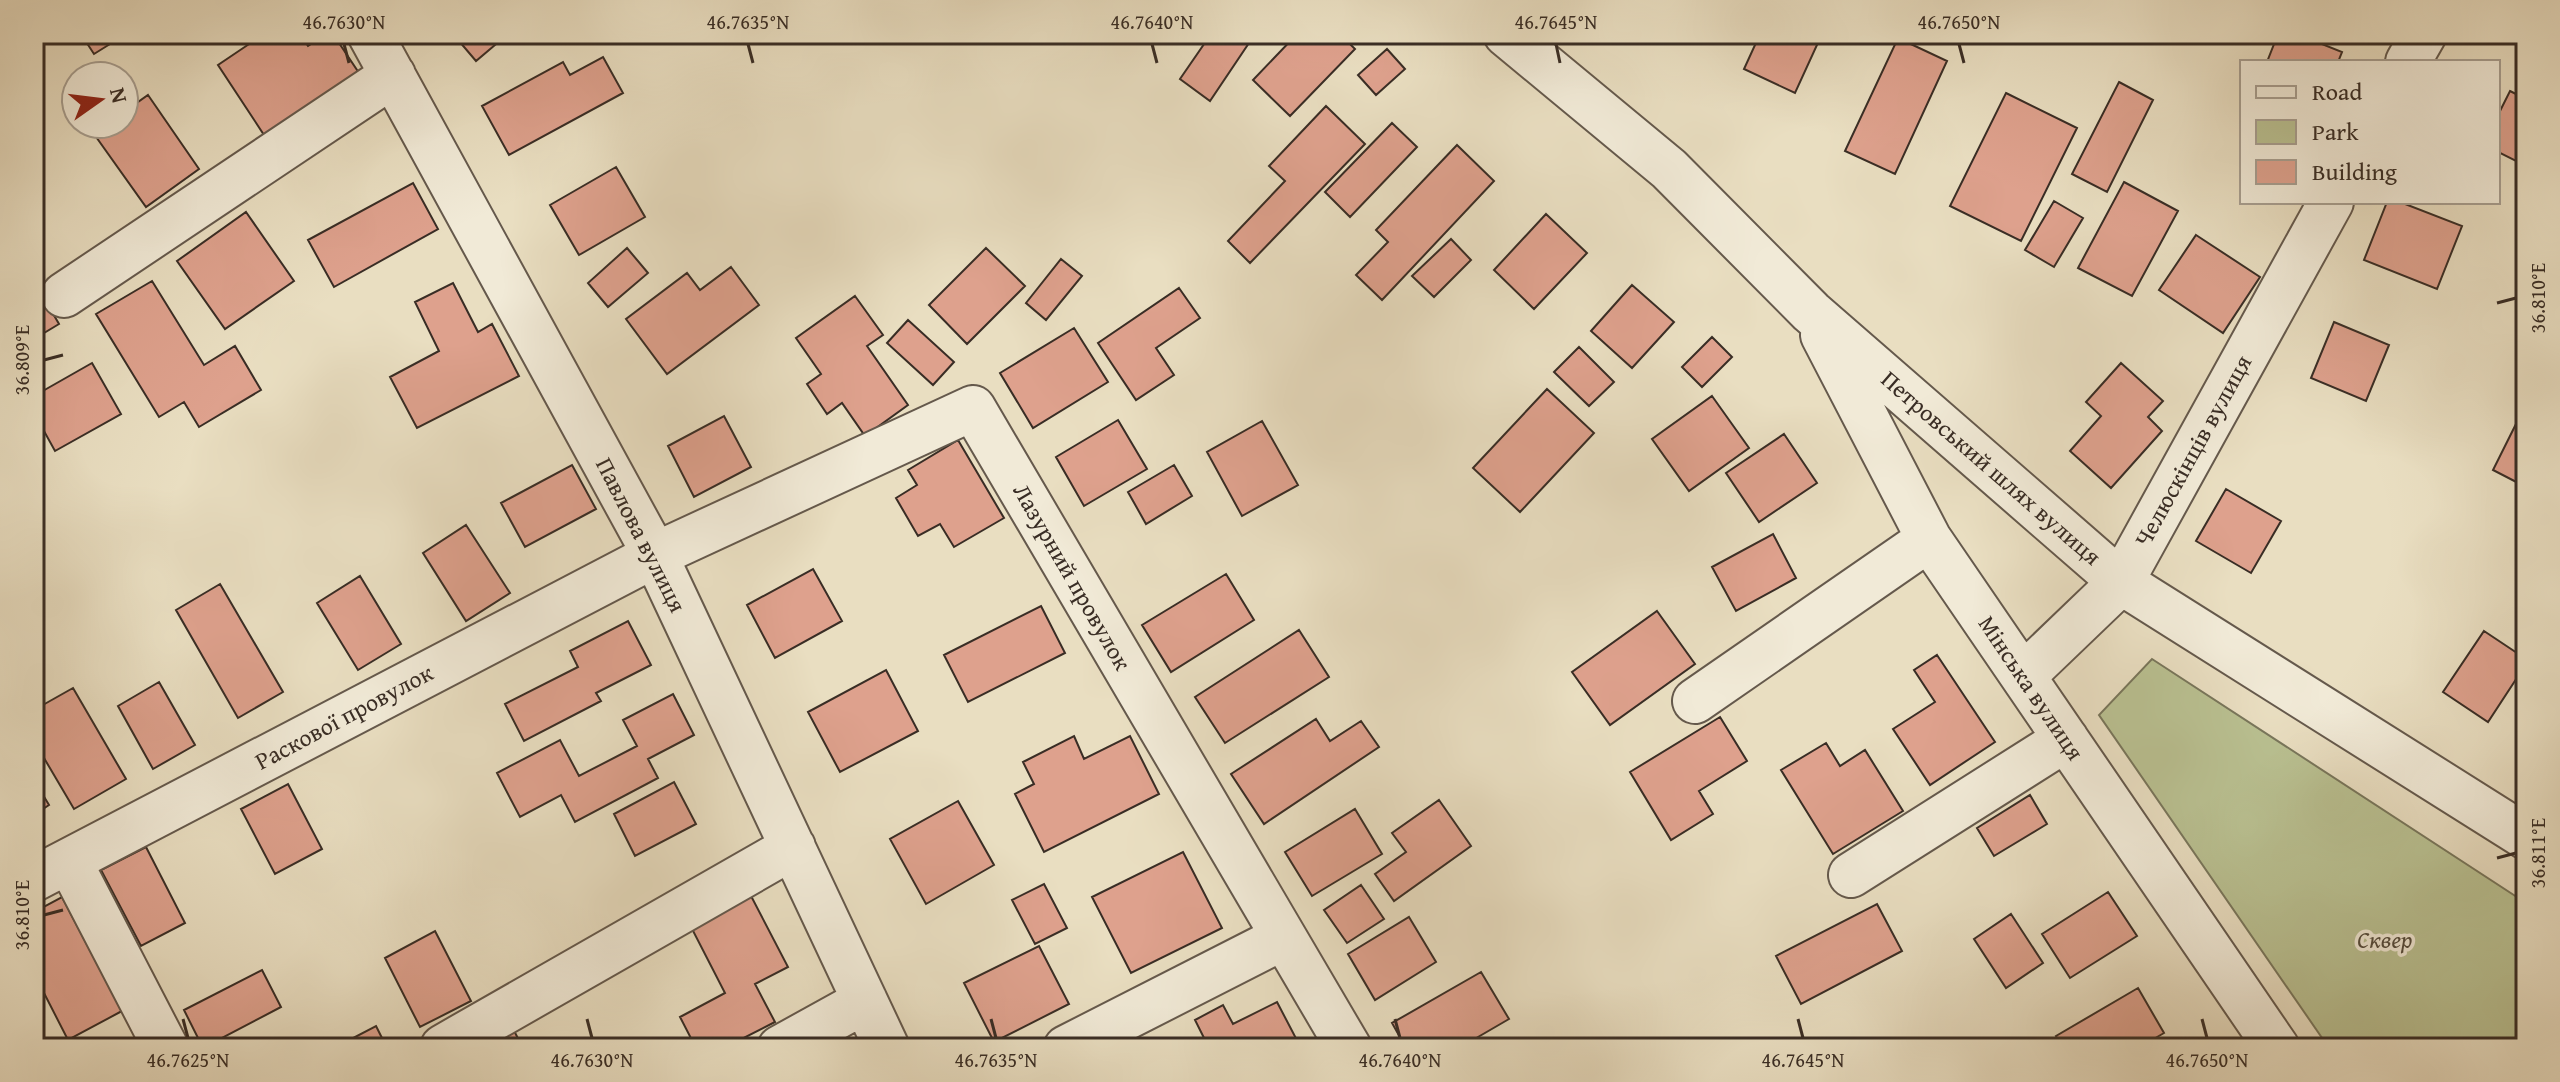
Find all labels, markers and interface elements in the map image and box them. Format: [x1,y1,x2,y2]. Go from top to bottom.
text: 46.7630°N [303,7,385,36]
text: 46.7635°N [707,7,789,36]
text: 46.7640°N [1111,7,1193,36]
text: 46.7645°N [1515,7,1597,36]
text: 46.7650°N [1918,7,2000,36]
north arrow [60,60,140,140]
legend [2240,60,2500,204]
text: Road [2312,74,2362,109]
text: N [102,84,137,106]
text: Park [2312,114,2359,149]
text: Building [2312,154,2397,189]
text: 36.810°E [2523,263,2552,333]
text: 36.809°E [7,325,36,395]
street label: Челюскінців вулиця [2125,348,2260,553]
street label: Петровський шлях вулиця [1873,362,2109,573]
street label: Павлова вулиця [587,451,696,618]
street label: Лазурний провулок [1005,477,1140,677]
street label: Мінська вулиця [1970,608,2093,767]
street label: Раскової провулок [249,655,439,778]
text: 36.811°E [2523,818,2552,888]
text: 36.810°E [7,880,36,950]
park label: Сквер [2357,922,2413,957]
text: 46.7625°N [147,1045,229,1074]
text: 46.7630°N [551,1045,633,1074]
text: 46.7635°N [955,1045,1037,1074]
text: 46.7640°N [1359,1045,1441,1074]
text: 46.7645°N [1762,1045,1844,1074]
text: 46.7650°N [2166,1045,2248,1074]

